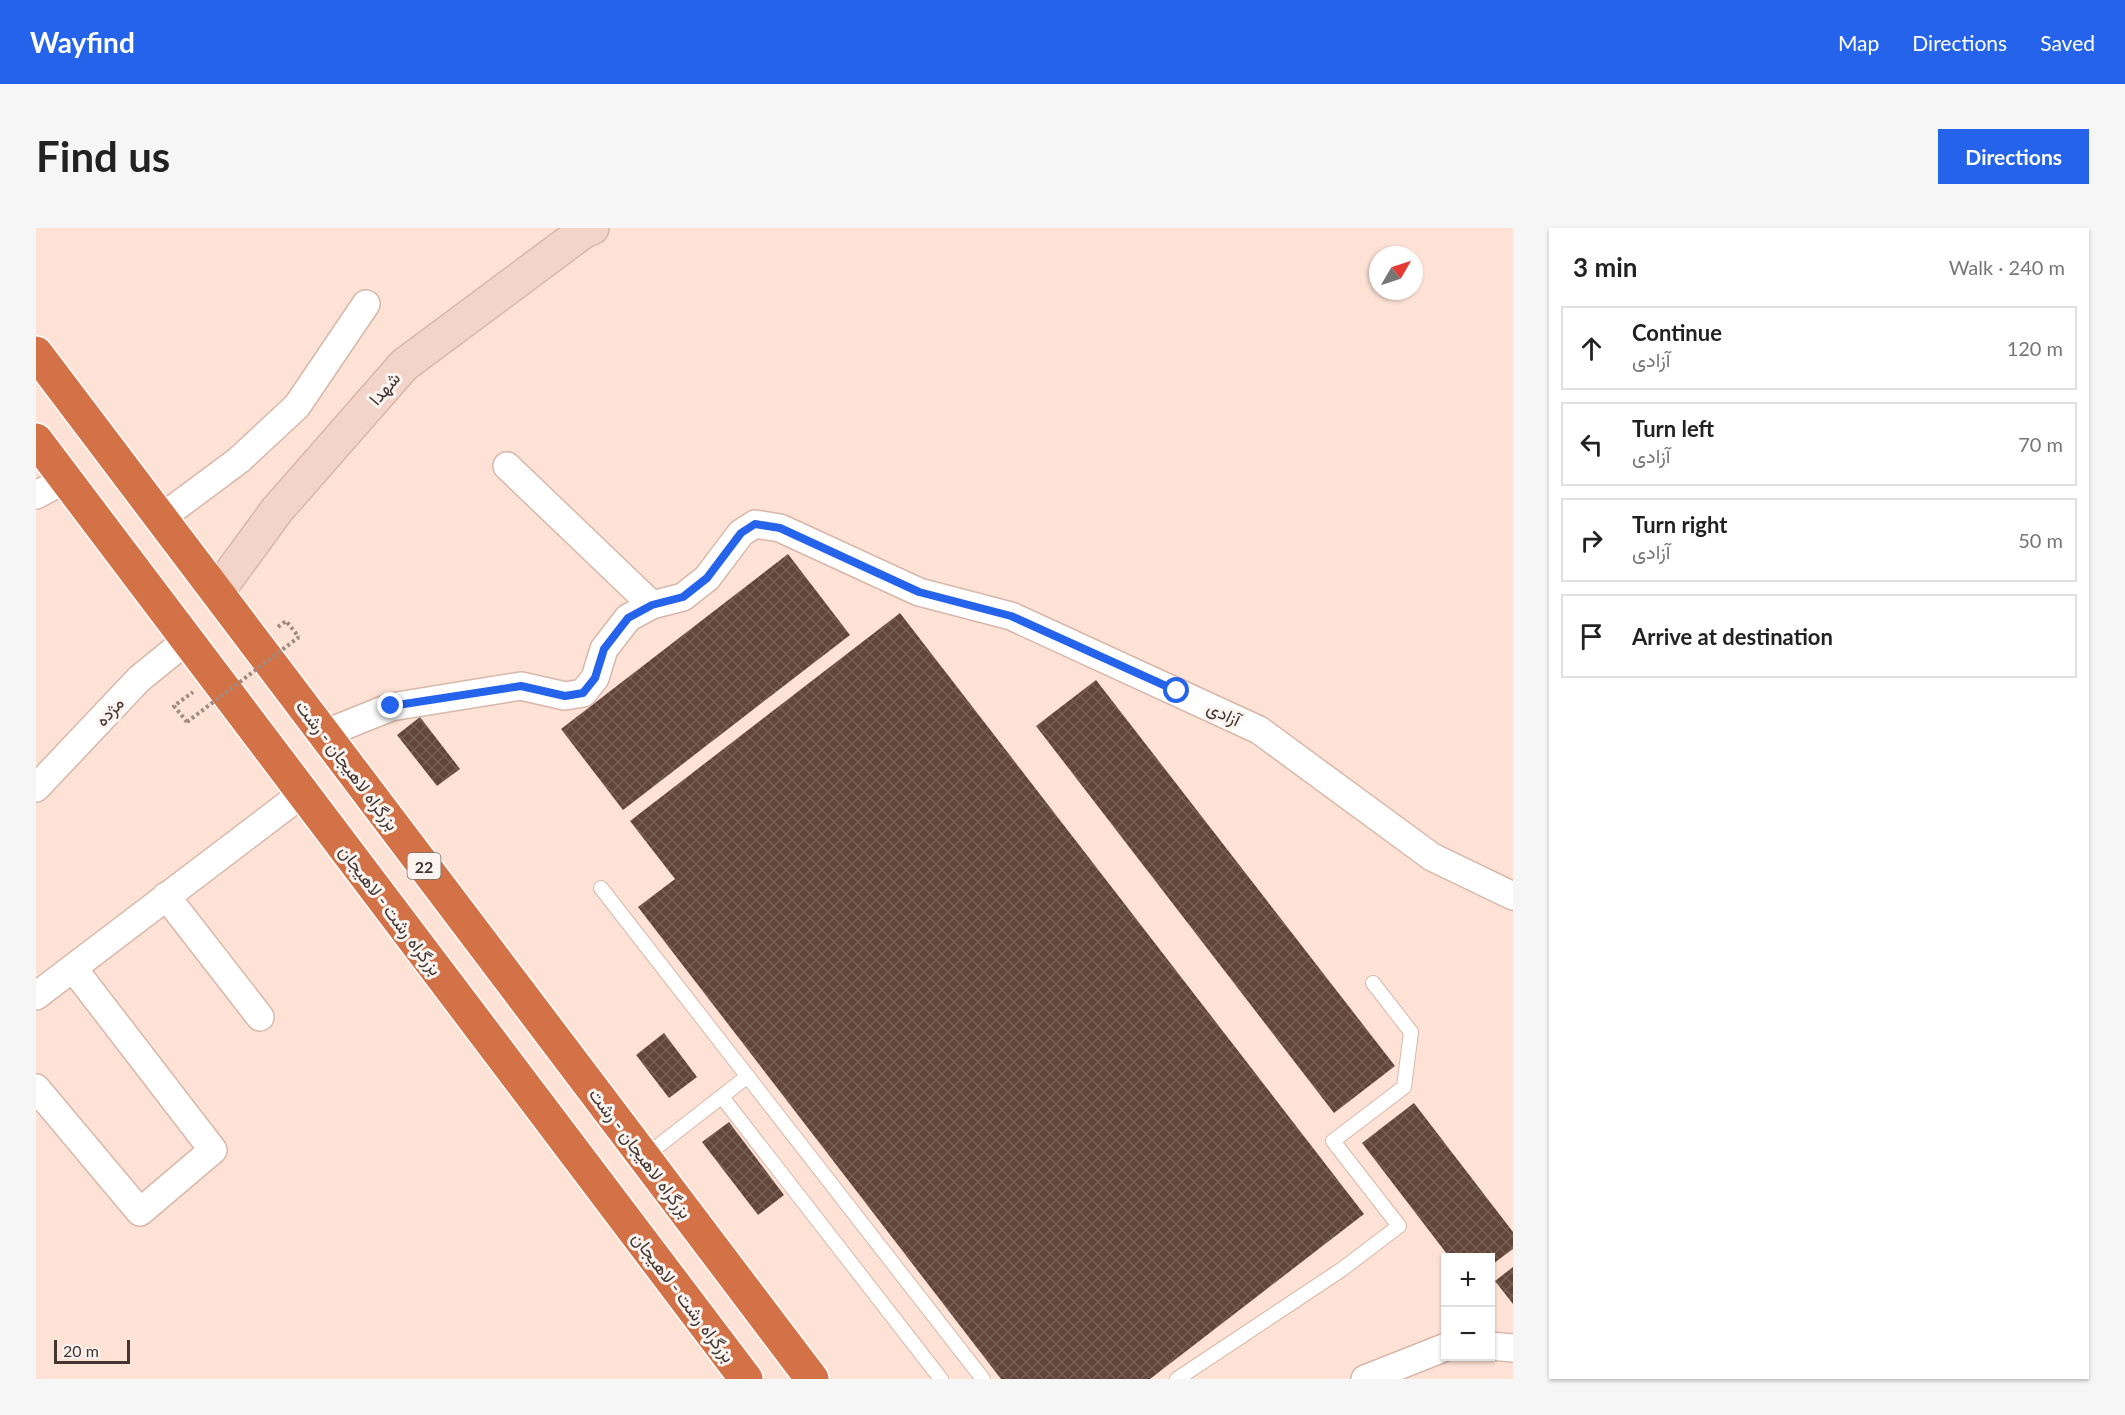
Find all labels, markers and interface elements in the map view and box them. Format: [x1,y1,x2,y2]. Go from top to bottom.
text: Wayfind [30,25,135,59]
text: Map [1838,30,1879,55]
text: Directions [1912,30,2007,55]
text: Saved [2040,30,2095,55]
button: Directions [1938,129,2089,184]
text: Find us [36,131,170,181]
north arrow [1369,246,1423,300]
text: 3 min [1573,251,1637,283]
text: Walk · 240 m [1949,255,2065,279]
text: Continue [1632,319,1722,346]
icon: ahead [1575,332,1608,365]
text: 120 m [2007,336,2063,360]
text: آزادی [1632,347,1670,371]
street label: شهدا [364,367,405,410]
text: Turn left [1632,415,1714,442]
icon: left [1575,428,1608,461]
text: 70 m [2018,432,2063,456]
text: آزادی [1632,443,1670,467]
text: Turn right [1632,511,1727,538]
icon: right [1575,524,1608,557]
text: 50 m [2018,528,2063,552]
text: آزادی [1632,539,1670,563]
icon: arrive [1575,620,1608,653]
text: Arrive at destination [1632,623,1833,650]
route start [1163,677,1189,703]
street label: مژده [90,692,129,731]
route end [377,692,403,718]
street label: بزرگراه لاهیجان - رشت [291,696,404,835]
street label: آزادی [1203,696,1246,732]
street label: بزرگراه رشت - لاهیجان [334,841,447,980]
road number: 22 [408,853,440,879]
street label: بزرگراه لاهیجان - رشت [584,1084,697,1223]
street label: بزرگراه رشت - لاهیجان [627,1228,740,1367]
map controls [1441,1253,1495,1361]
button: + [1441,1253,1495,1307]
button: − [1441,1307,1495,1361]
scale bar [54,1337,130,1364]
text: 20 m [63,1341,99,1360]

